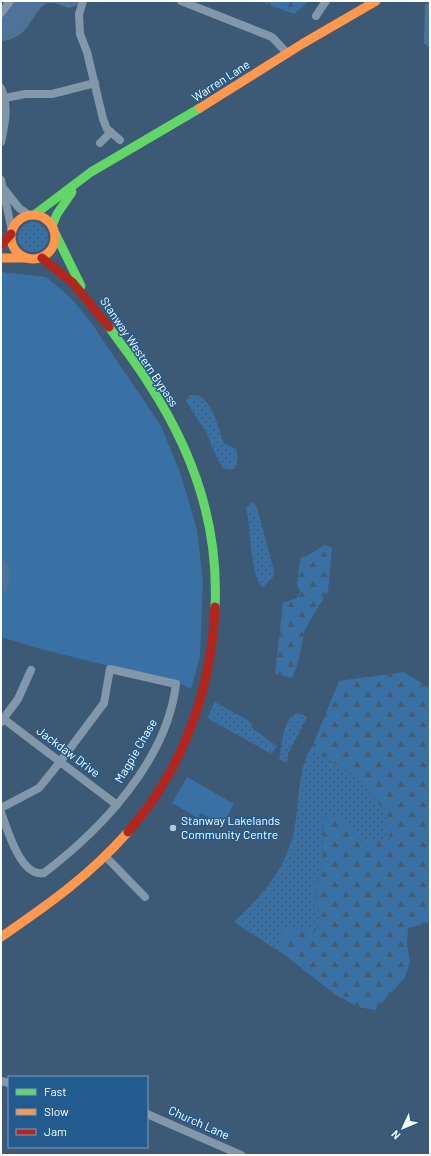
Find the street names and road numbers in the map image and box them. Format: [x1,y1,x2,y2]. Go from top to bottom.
street label: Warren Lane [189,56,252,104]
street label: Stanway Western Bypass [98,294,182,409]
street label: Magpie Chase [111,716,159,785]
street label: Jackdaw Drive [34,723,103,780]
street label: Church Lane [167,1102,232,1142]

